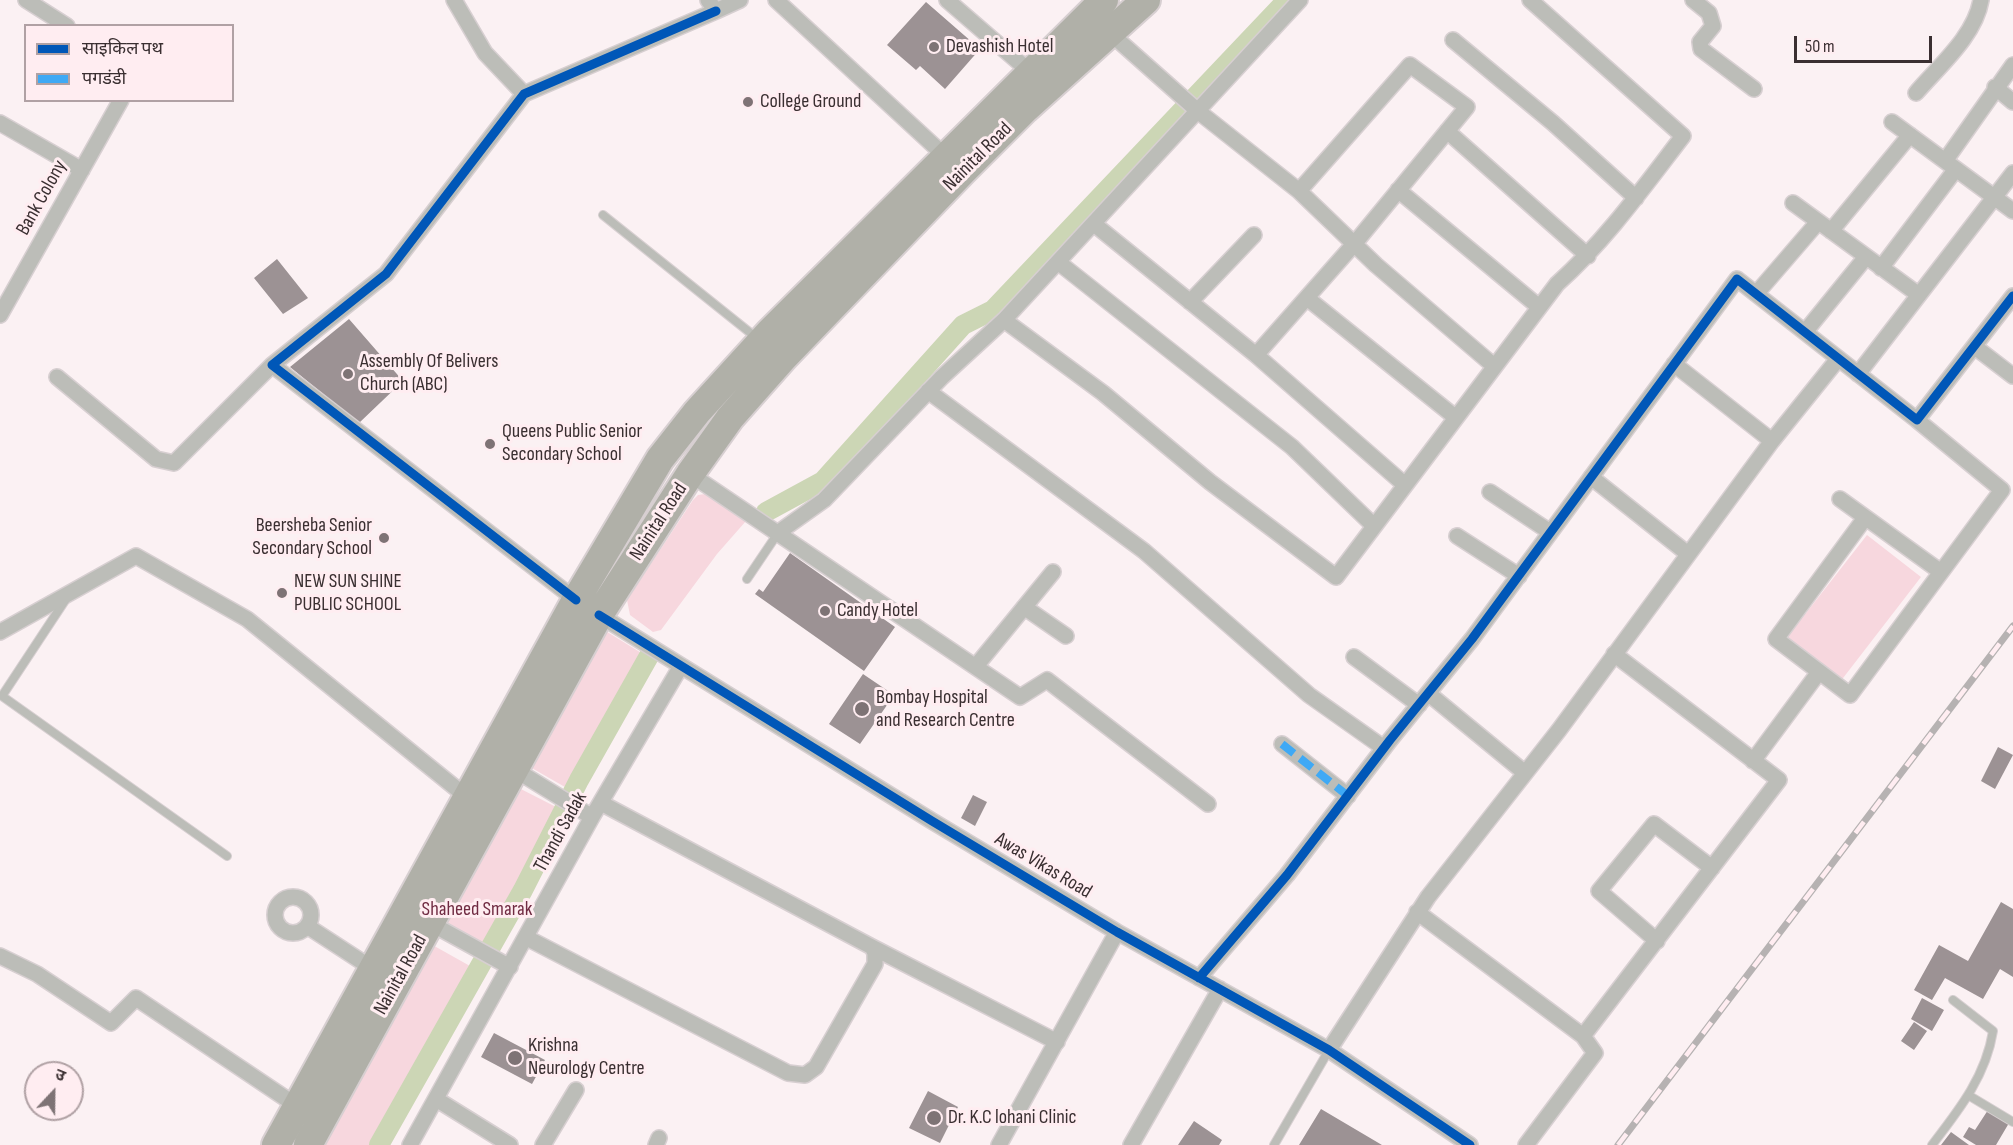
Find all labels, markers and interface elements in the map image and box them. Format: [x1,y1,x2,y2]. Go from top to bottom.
legend [24,24,234,102]
scale bar [1797,24,1935,62]
place label: Devashish Hotel [946,35,1053,59]
text: 50 m [1805,36,1835,57]
text: साइकिल पथ [82,38,163,59]
marker: Devashish Hotel [927,40,941,54]
text: पगडंडी [82,68,126,89]
place label: College Ground [760,90,861,114]
marker: College Ground [741,95,755,109]
street label: Nainital Road [938,117,1018,197]
street label: Bank Colony [12,156,72,240]
place label: Assembly Of Belivers Church (ABC) [360,350,498,397]
marker: Assembly Of Belivers Church (ABC) [341,367,355,381]
place label: Queens Public Senior Secondary School [502,420,642,467]
marker: Queens Public Senior Secondary School [483,437,497,451]
street label: Nainital Road [625,479,693,565]
place label: Beersheba Senior Secondary School [252,514,372,561]
marker: Beersheba Senior Secondary School [377,531,391,545]
place label: NEW SUN SHINE PUBLIC SCHOOL [294,570,402,617]
marker: NEW SUN SHINE PUBLIC SCHOOL [275,586,289,600]
place label: Candy Hotel [837,599,918,623]
marker: Candy Hotel [818,604,832,618]
place label: Bombay Hospital and Research Centre [876,686,1015,733]
marker: Bombay Hospital and Research Centre [853,700,871,718]
street label: Thandi Sadak [529,788,593,876]
street label: Awas Vikas Road [990,828,1096,904]
park label: Shaheed Smarak [422,898,532,922]
street label: Nainital Road [369,931,433,1019]
place label: Krishna Neurology Centre [528,1034,645,1081]
marker: Krishna Neurology Centre [506,1049,524,1067]
north arrow [24,1061,84,1121]
text: उ [52,1065,68,1086]
place label: Dr. K.C lohani Clinic [948,1106,1077,1130]
marker: Dr. K.C lohani Clinic [925,1109,943,1127]

